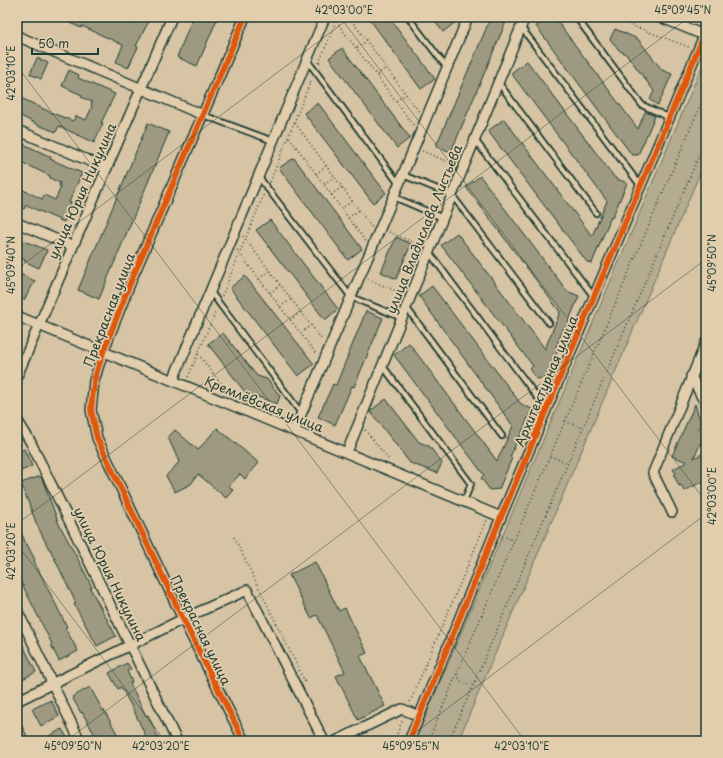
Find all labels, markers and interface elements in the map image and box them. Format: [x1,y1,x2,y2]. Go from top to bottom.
text: 42°03'00"E [315,2,373,17]
text: 45°09'45"N [655,2,712,17]
scale bar [32,30,98,56]
text: 50 m [38,34,69,52]
text: 42°03'10"E [3,45,18,101]
street label: улица Юрия Никулина [43,119,120,262]
street label: улица Владислава Листьева [381,141,467,316]
text: 45°09'50"N [704,234,719,292]
text: 45°09'40"N [3,236,18,294]
street label: Прекрасная улица [78,249,139,370]
street label: Архитектурная улица [509,311,582,449]
street label: Кремлёвская улица [202,371,327,436]
text: 42°03'00"E [704,467,719,525]
street label: улица Юрия Никулина [70,503,152,645]
text: 42°03'20"E [3,522,18,580]
street label: Прекрасная улица [166,571,237,689]
text: 45°09'50"N [44,738,102,753]
text: 42°03'20"E [132,738,190,753]
text: 45°09'55"N [383,738,440,753]
text: 42°03'10"E [494,738,550,753]

